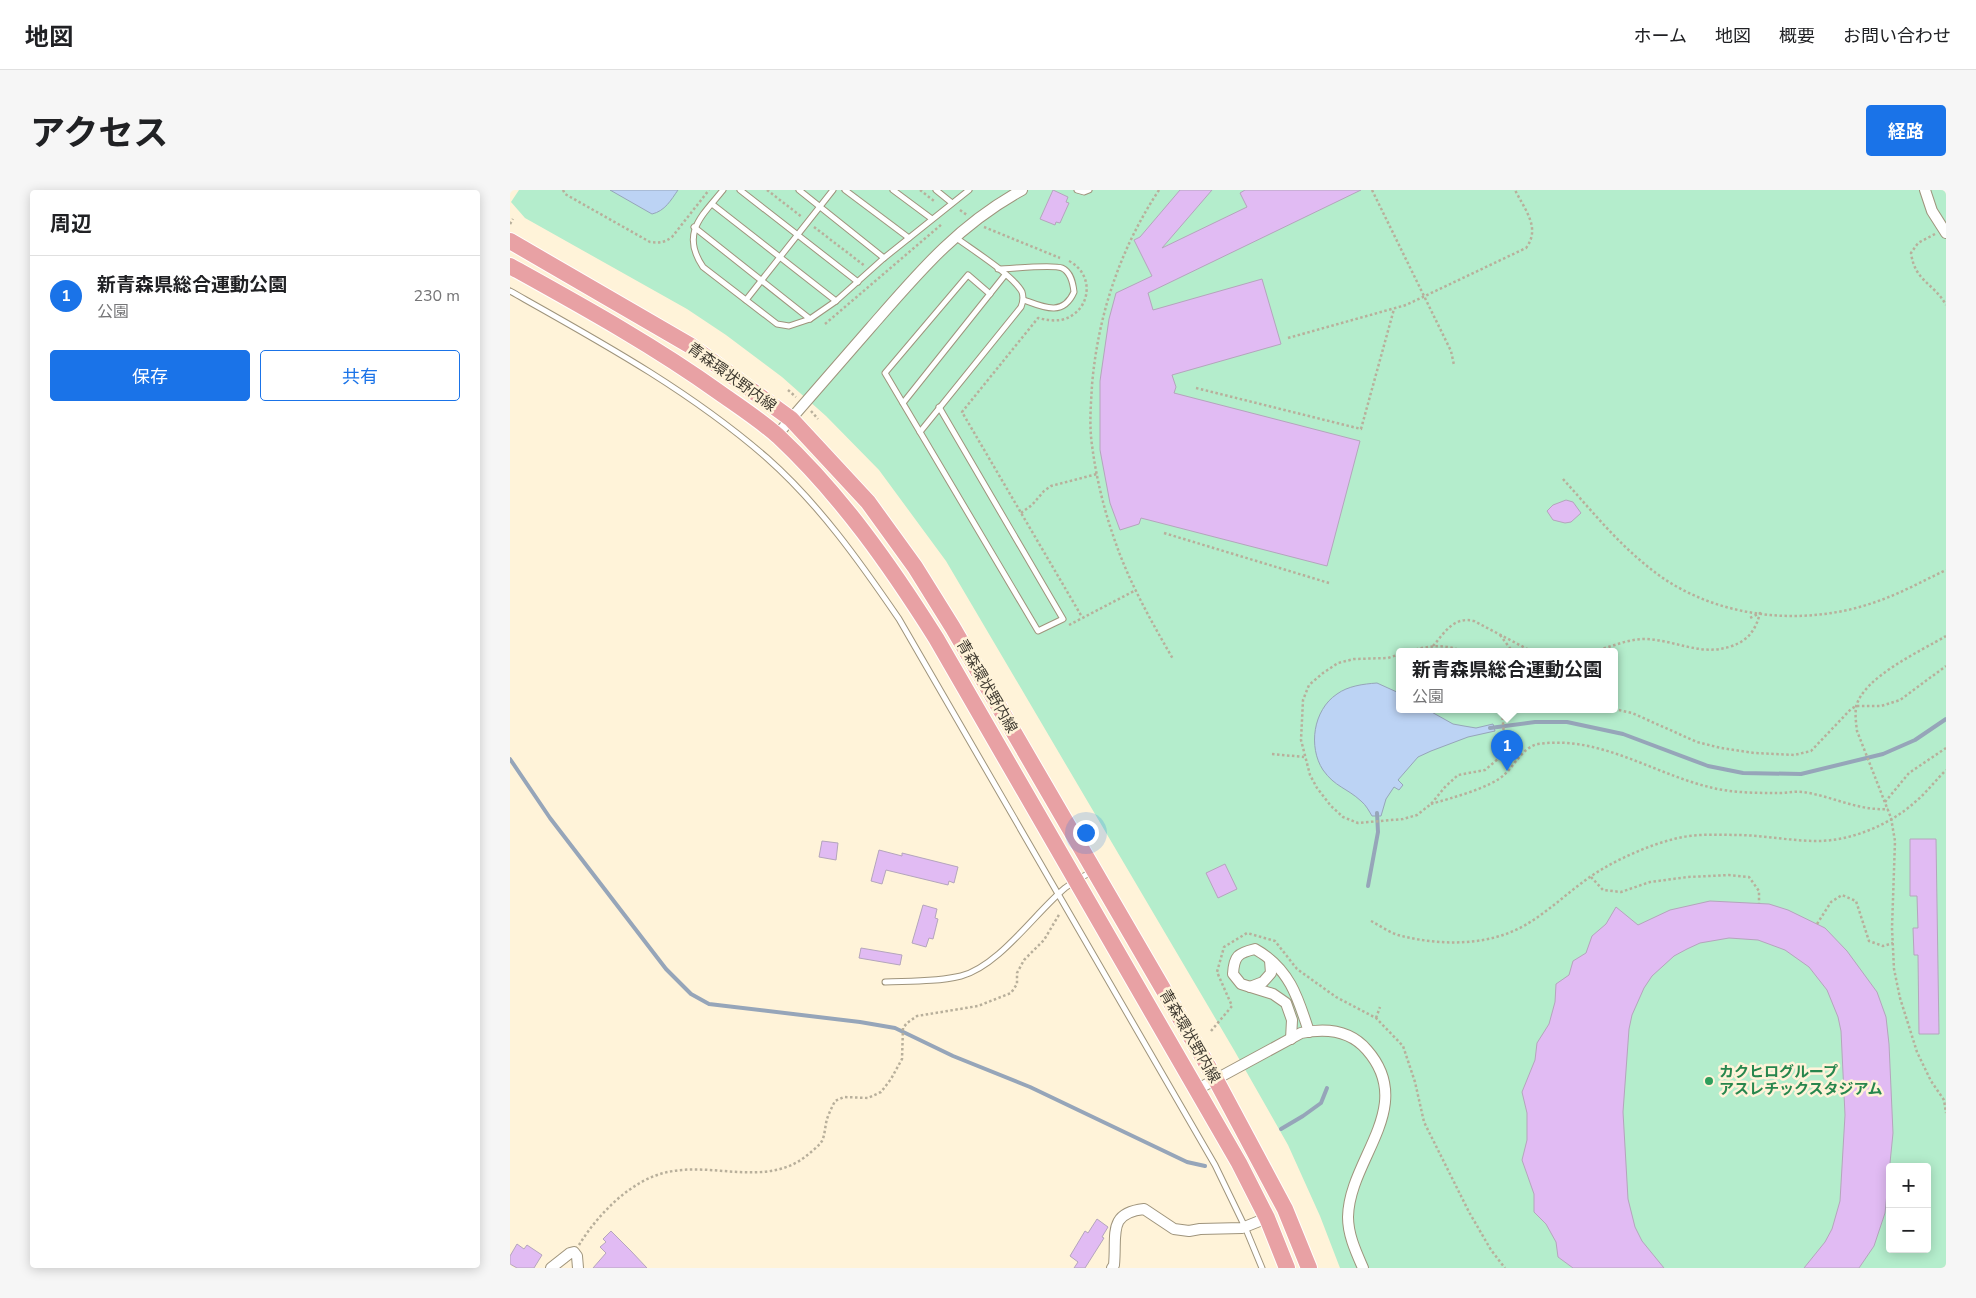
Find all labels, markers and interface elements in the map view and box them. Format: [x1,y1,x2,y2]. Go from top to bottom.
text: 地図 [25,21,73,53]
text: ホーム [1634,24,1687,48]
text: 地図 [1715,24,1751,48]
text: 概要 [1779,24,1815,48]
text: お問い合わせ [1843,24,1951,48]
button: 経路 [1866,105,1946,156]
text: アクセス [30,110,168,157]
text: 周辺 [50,210,92,238]
text: 新青森県総合運動公園 [97,272,287,298]
text: 1 [61,285,71,307]
text: 230 m [413,285,460,307]
text: 公園 [97,301,129,323]
street label: 青森環状野内線 [684,338,780,416]
button: 保存 [50,350,250,401]
button: 共有 [260,350,460,401]
street label: 青森環状野内線 [952,636,1022,736]
popup [1396,648,1618,713]
text: 新青森県総合運動公園 [1412,657,1602,683]
text: 公園 [1412,686,1444,708]
pin: 1 [1491,730,1523,771]
your location [1073,820,1099,846]
street label: 青森環状野内線 [1155,986,1225,1086]
place label: カクヒログループ アスレチックスタジアム [1719,1062,1883,1099]
marker: カクヒログループ アスレチックスタジアム [1703,1075,1715,1087]
map controls [1886,1163,1931,1253]
button: + [1886,1163,1931,1208]
button: − [1886,1208,1931,1253]

